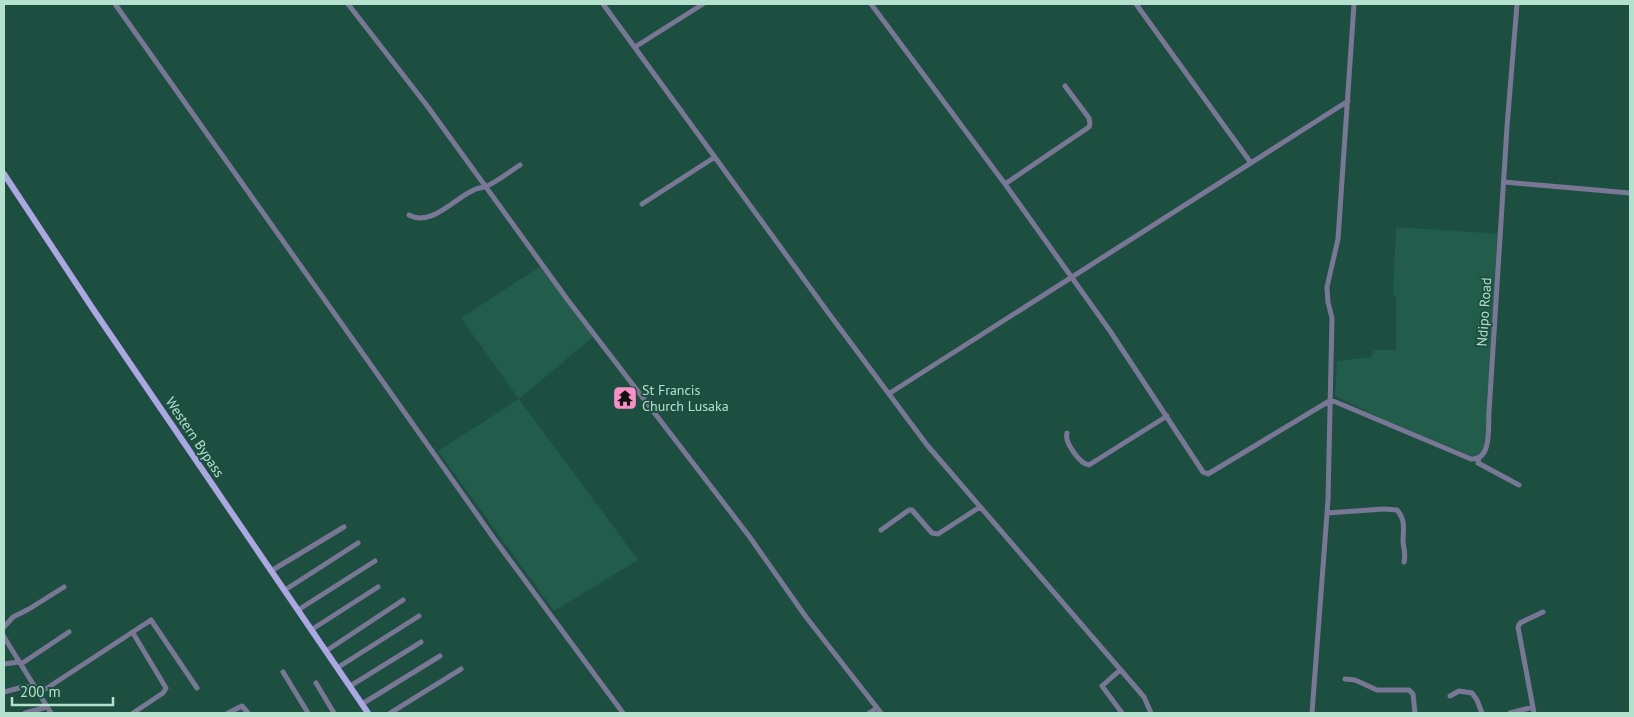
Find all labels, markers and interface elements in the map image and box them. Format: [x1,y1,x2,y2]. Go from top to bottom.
street label: Ndipo Road [1473,277,1495,347]
place label: St Francis Church Lusaka [642,381,729,415]
temple icon: St Francis Church Lusaka [612,385,638,411]
street label: Western Bypass [162,393,228,481]
scale bar [12,674,114,706]
text: 200 m [20,682,61,701]

